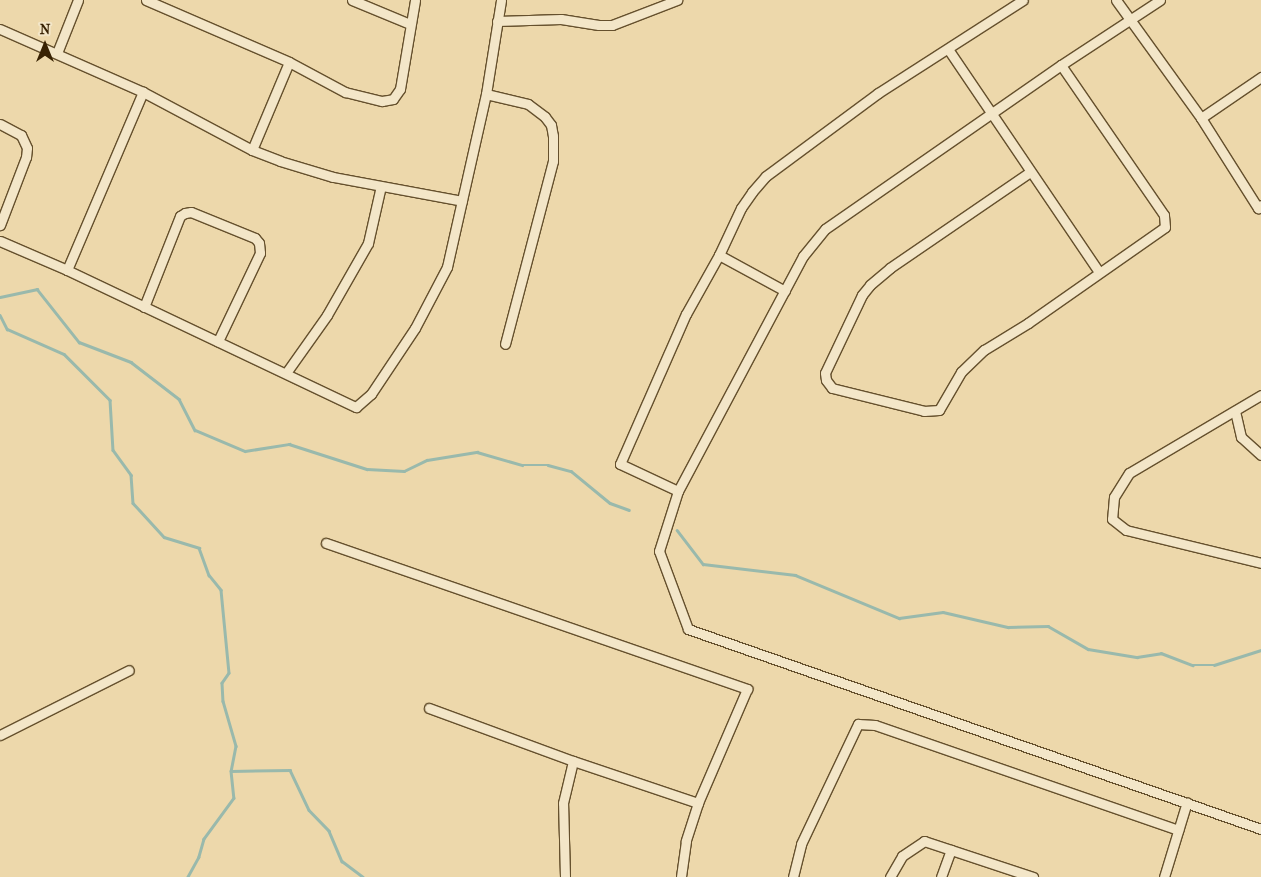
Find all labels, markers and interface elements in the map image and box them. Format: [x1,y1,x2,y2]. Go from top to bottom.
north arrow [20,20,70,70]
text: N [40,21,50,38]

